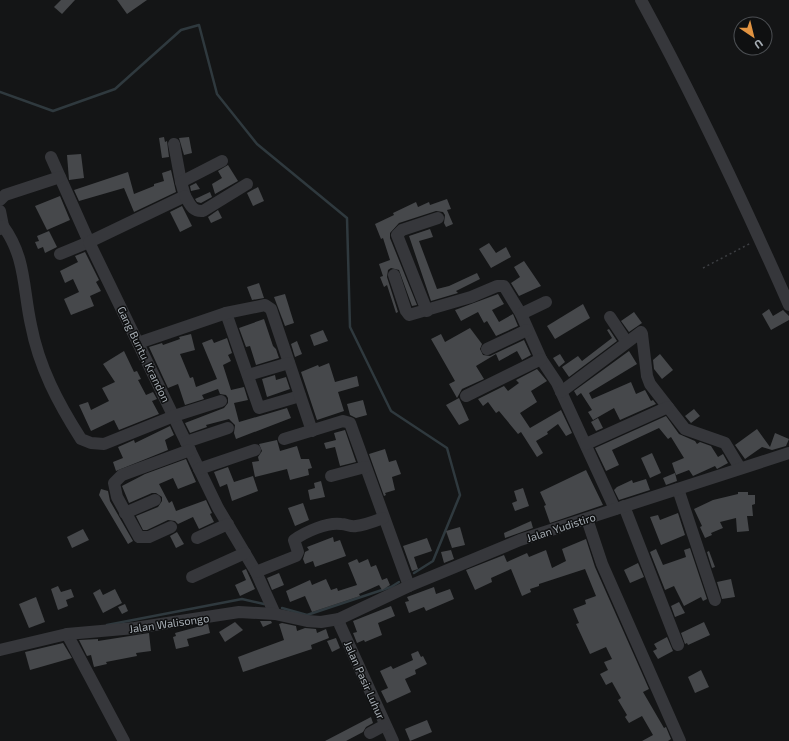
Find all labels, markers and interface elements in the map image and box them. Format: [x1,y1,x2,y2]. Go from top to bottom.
north arrow [733,16,773,56]
text: U [752,37,766,52]
street label: Gang Buntu, Krandon [115,304,173,404]
street label: Jalan Yudistiro [525,510,597,544]
street label: Jalan Walisongo [128,611,210,635]
street label: Jalan Pasir Luhur [342,639,388,722]

